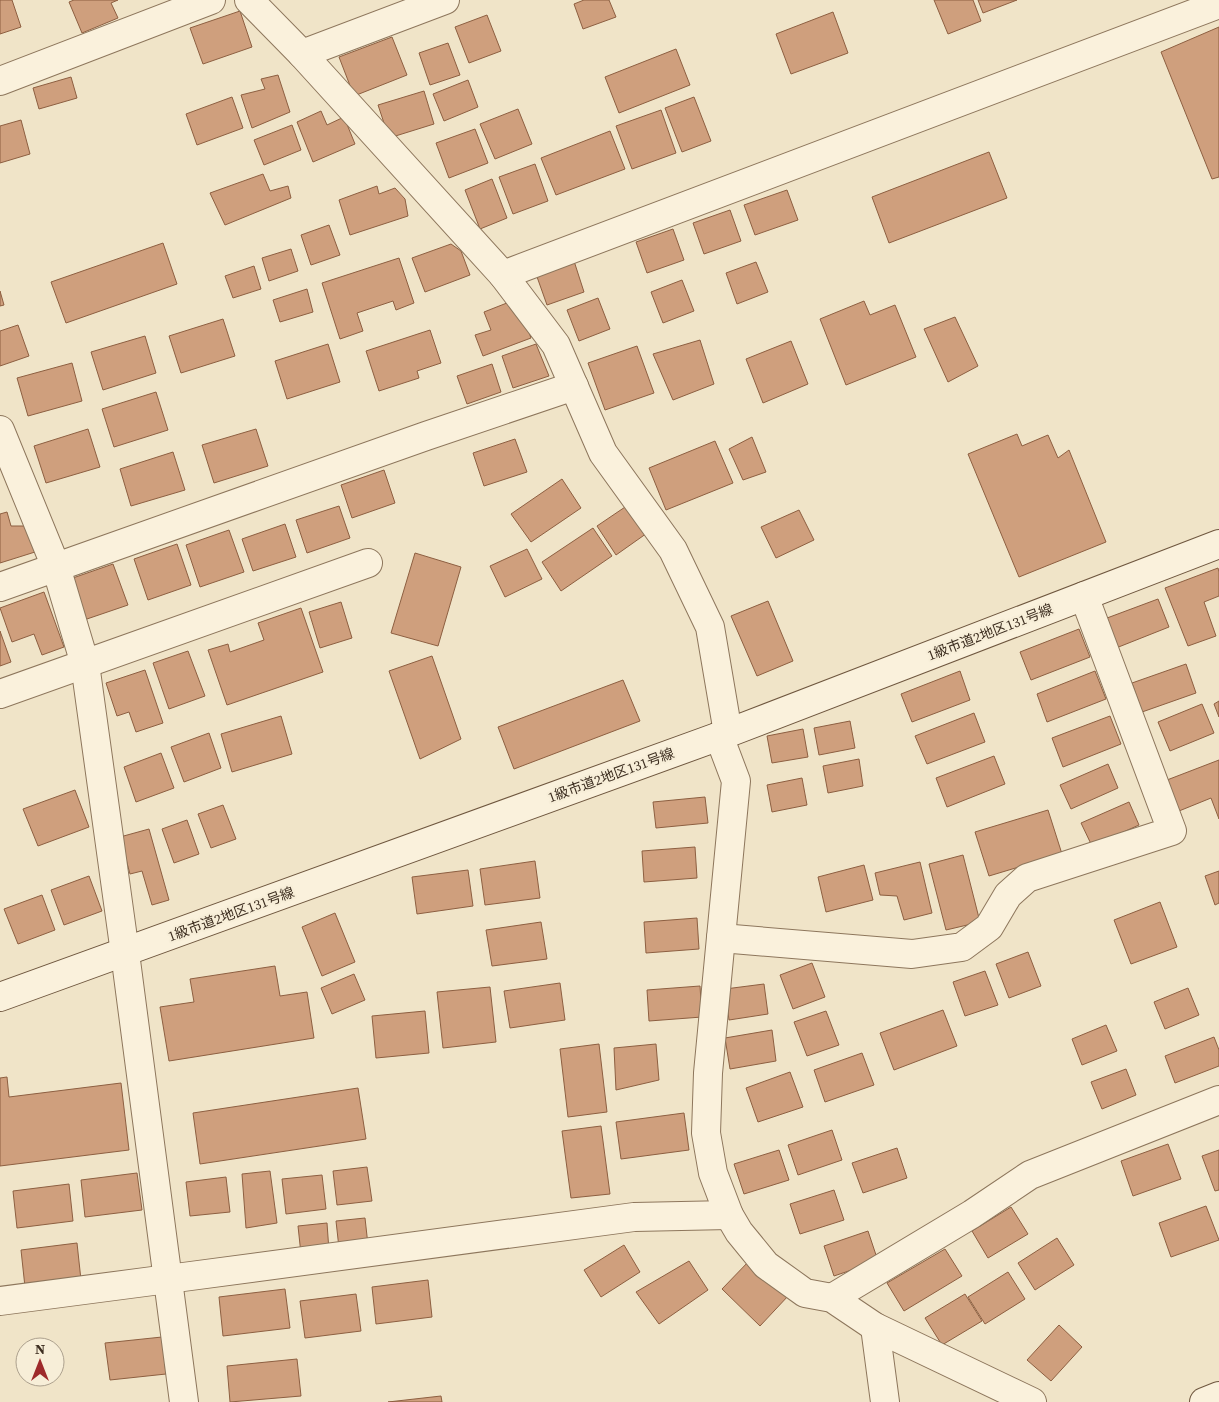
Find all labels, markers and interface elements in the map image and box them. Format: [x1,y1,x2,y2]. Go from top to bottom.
street label: 1級市道2地区131号線 [924,599,1056,665]
street label: 1級市道2地区131号線 [545,743,677,807]
street label: 1級市道2地区131号線 [165,882,297,946]
north arrow [15,1337,65,1387]
text: N [35,1339,45,1359]

